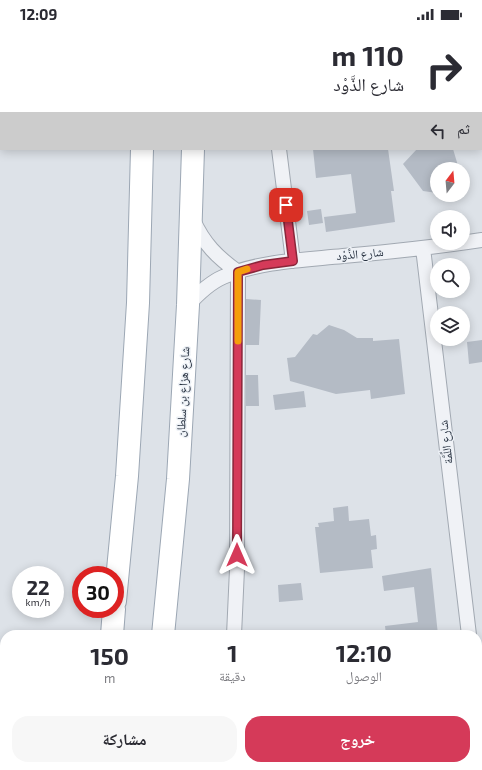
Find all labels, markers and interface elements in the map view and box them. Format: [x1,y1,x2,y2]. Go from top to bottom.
text: 12:09 [20,5,57,23]
text: 110 m [331,38,404,72]
icon: right [418,44,470,96]
text: شارع الذَّوْد [333,73,404,95]
text: ثم [457,119,470,137]
icon: left [427,120,449,142]
north arrow [430,162,470,202]
map controls [430,162,470,346]
pin [269,188,303,222]
icon: arrive [275,194,297,216]
button: sound [430,210,470,250]
street label: شارع الذَّوْد [336,244,384,264]
button: search [430,258,470,298]
button: layers [430,306,470,346]
street label: شارع هزاع بن سلطان [173,346,193,438]
street label: شارع اللَّمَّة [435,419,457,465]
position arrow [216,534,258,576]
speed limit sign: 30 [72,566,124,618]
text: 22 [26,575,50,599]
text: km/h [26,596,50,608]
text: 1 [227,638,238,667]
text: 12:10 [336,638,392,667]
text: 150 [90,641,129,670]
text: دقيقة [219,668,246,684]
text: الوصول [346,668,382,684]
text: m [104,670,115,686]
button: مشاركة [12,716,237,762]
button: خروج [245,716,470,762]

